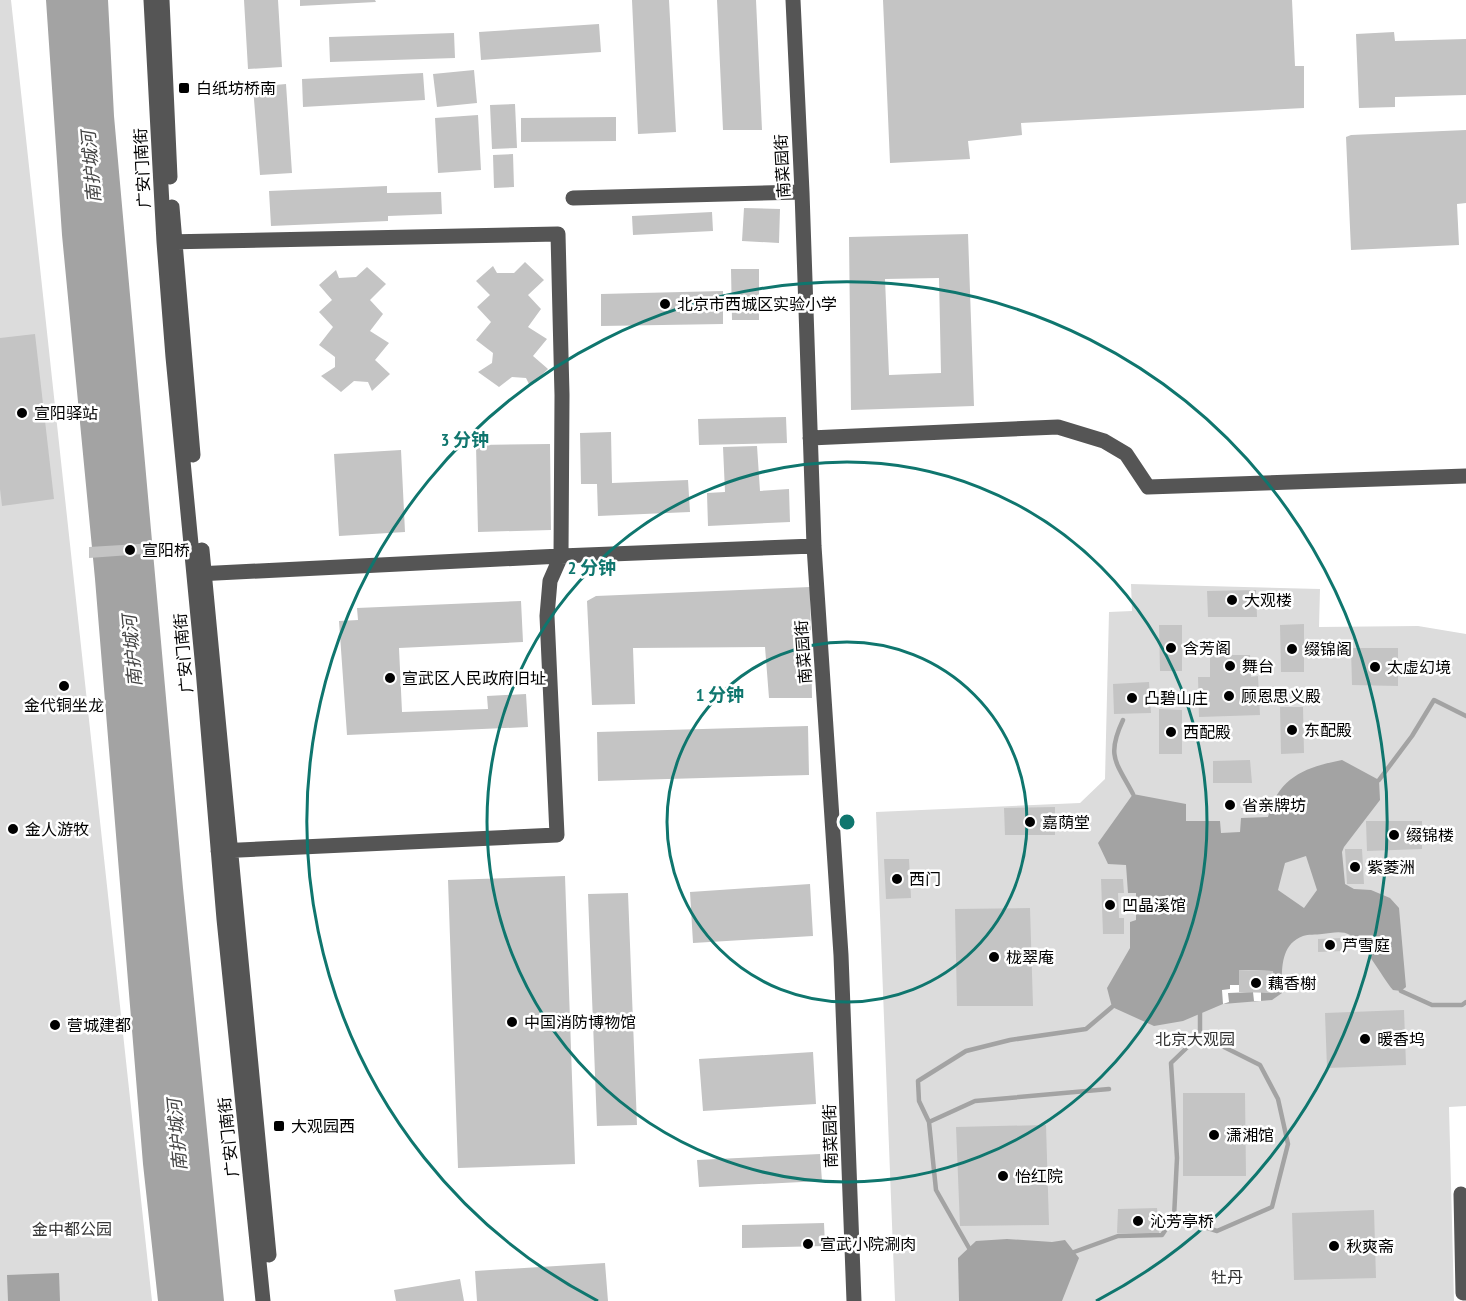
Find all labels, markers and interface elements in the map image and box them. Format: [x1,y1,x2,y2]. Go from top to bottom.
place label: 白纸坊桥南 [196,78,276,98]
marker: 白纸坊桥南 [177,81,191,95]
water label: 南护城河 [76,127,106,204]
street label: 广安门南街 [130,128,154,208]
street label: 南菜园街 [770,134,794,198]
place label: 北京市西城区实验小学 [677,294,837,314]
marker: 北京市西城区实验小学 [658,297,672,311]
place label: 宣阳驿站 [34,403,98,423]
marker: 宣阳驿站 [15,406,29,420]
text: 3 分钟 [441,428,489,451]
place label: 宣阳桥 [142,540,190,560]
marker: 宣阳桥 [123,543,137,557]
text: 2 分钟 [568,556,616,579]
place label: 大观楼 [1244,590,1292,610]
marker: 大观楼 [1225,593,1239,607]
water label: 南护城河 [117,611,147,688]
street label: 广安门南街 [170,612,196,694]
street label: 南菜园街 [791,619,815,685]
place label: 含芳阁 [1183,638,1231,658]
place label: 缀锦阁 [1304,639,1352,659]
marker: 含芳阁 [1164,641,1178,655]
marker: 缀锦阁 [1285,642,1299,656]
place label: 舞台 [1242,656,1274,676]
place label: 太虚幻境 [1387,657,1451,677]
marker: 舞台 [1223,659,1237,673]
marker: 太虚幻境 [1368,660,1382,674]
place label: 宣武区人民政府旧址 [402,668,546,688]
marker: 宣武区人民政府旧址 [383,671,397,685]
marker: 金代铜坐龙 [57,679,71,693]
text: 1 分钟 [696,683,744,706]
place label: 顾恩思义殿 [1241,686,1321,706]
place label: 凸碧山庄 [1144,688,1208,708]
marker: 顾恩思义殿 [1222,689,1236,703]
marker: 凸碧山庄 [1125,691,1139,705]
place label: 金代铜坐龙 [24,695,104,715]
place label: 东配殿 [1304,720,1352,740]
place label: 西配殿 [1183,722,1231,742]
marker: 东配殿 [1285,723,1299,737]
marker: 西配殿 [1164,725,1178,739]
place label: 省亲牌坊 [1242,795,1306,815]
marker: 省亲牌坊 [1223,798,1237,812]
centre of rings [837,812,857,832]
place label: 嘉荫堂 [1042,812,1090,832]
marker: 嘉荫堂 [1023,815,1037,829]
place label: 金人游牧 [25,819,89,839]
marker: 金人游牧 [6,822,20,836]
place label: 缀锦楼 [1406,825,1454,845]
marker: 缀锦楼 [1387,828,1401,842]
place label: 紫菱洲 [1367,857,1415,877]
marker: 紫菱洲 [1348,860,1362,874]
place label: 西门 [909,869,941,889]
marker: 西门 [890,872,904,886]
place label: 凹晶溪馆 [1122,895,1186,915]
marker: 凹晶溪馆 [1103,898,1117,912]
place label: 芦雪庭 [1342,935,1390,955]
marker: 芦雪庭 [1323,938,1337,952]
place label: 栊翠庵 [1006,947,1054,967]
marker: 栊翠庵 [987,950,1001,964]
place label: 藕香榭 [1268,973,1316,993]
marker: 藕香榭 [1249,976,1263,990]
place label: 中国消防博物馆 [524,1012,636,1032]
place label: 营城建都 [67,1015,131,1035]
marker: 中国消防博物馆 [505,1015,519,1029]
marker: 营城建都 [48,1018,62,1032]
park label: 北京大观园 [1155,1029,1235,1049]
place label: 暖香坞 [1377,1029,1425,1049]
marker: 暖香坞 [1358,1032,1372,1046]
water label: 南护城河 [162,1095,192,1172]
street label: 广安门南街 [214,1096,242,1178]
street label: 南菜园街 [819,1104,841,1168]
place label: 大观园西 [291,1116,355,1136]
marker: 大观园西 [272,1119,286,1133]
place label: 潇湘馆 [1226,1125,1274,1145]
marker: 潇湘馆 [1207,1128,1221,1142]
place label: 怡红院 [1015,1166,1063,1186]
marker: 怡红院 [996,1169,1010,1183]
place label: 沁芳亭桥 [1150,1211,1214,1231]
marker: 沁芳亭桥 [1131,1214,1145,1228]
park label: 金中都公园 [32,1219,112,1239]
place label: 宣武小院涮肉 [820,1234,916,1254]
place label: 秋爽斋 [1346,1236,1394,1256]
marker: 宣武小院涮肉 [801,1237,815,1251]
marker: 秋爽斋 [1327,1239,1341,1253]
park label: 牡丹 [1211,1267,1243,1287]

